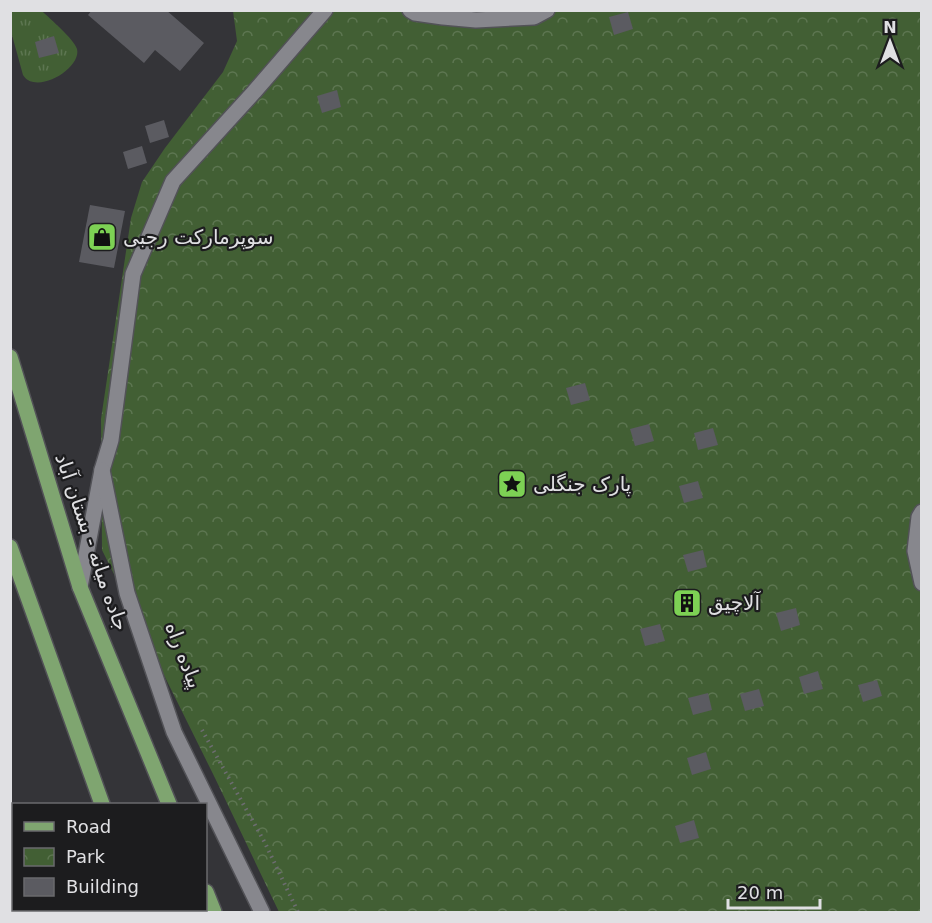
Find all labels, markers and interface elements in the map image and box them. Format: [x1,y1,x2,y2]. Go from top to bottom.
north arrow [860,12,920,72]
text: N [883,18,897,37]
shop icon: سوپرمارکت رجبی [86,221,118,253]
place label: سوپرمارکت رجبی [123,225,273,250]
street label: جاده میانه - بستان آباد [50,450,135,634]
place icon: پارک جنگلی [496,468,528,500]
place label: پارک جنگلی [533,472,631,497]
building icon: آلاچیق [671,587,703,619]
place label: آلاچیق [708,590,761,615]
street label: پیاده راه [159,618,208,692]
legend [12,803,207,911]
text: Road [66,816,111,837]
text: Park [66,846,105,867]
scale bar [728,872,820,910]
text: Building [66,876,139,897]
text: 20 m [737,882,783,903]

